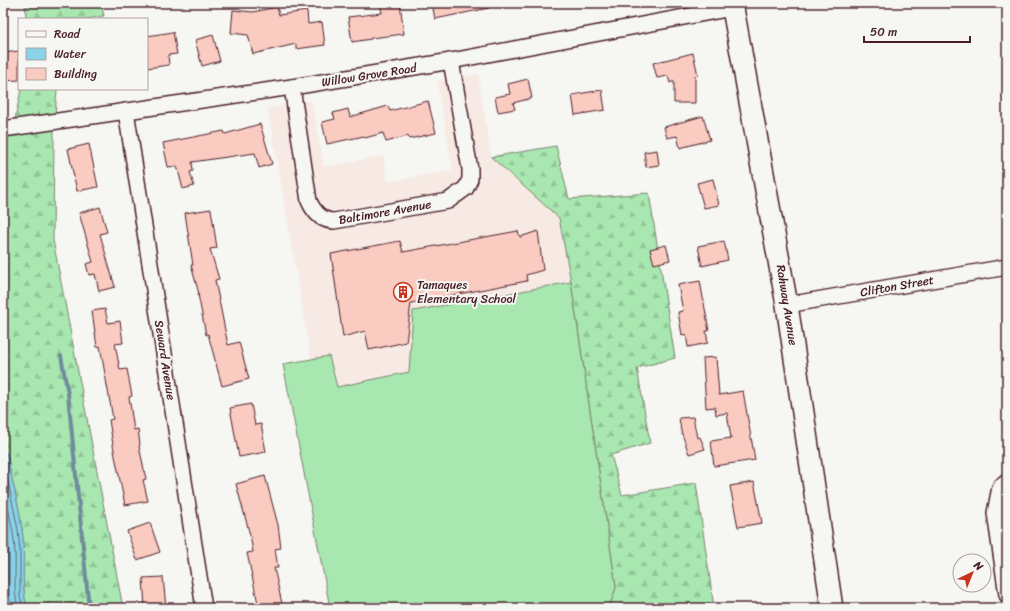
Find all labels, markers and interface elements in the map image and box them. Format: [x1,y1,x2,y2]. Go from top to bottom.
legend [18,18,148,90]
scale bar [864,18,970,44]
text: 50 m [870,21,897,43]
text: Road [54,23,81,45]
text: Water [54,43,87,65]
street label: Willow Grove Road [320,57,419,93]
text: Building [54,63,97,85]
street label: Baltimore Avenue [337,193,433,231]
street label: Rahway Avenue [770,263,804,347]
street label: Clifton Street [858,269,936,303]
place label: Tamaques Elementary School [417,274,517,310]
building icon: Tamaques Elementary School [392,281,414,303]
street label: Seward Avenue [148,318,182,402]
north arrow [952,553,992,593]
text: N [968,556,988,576]

